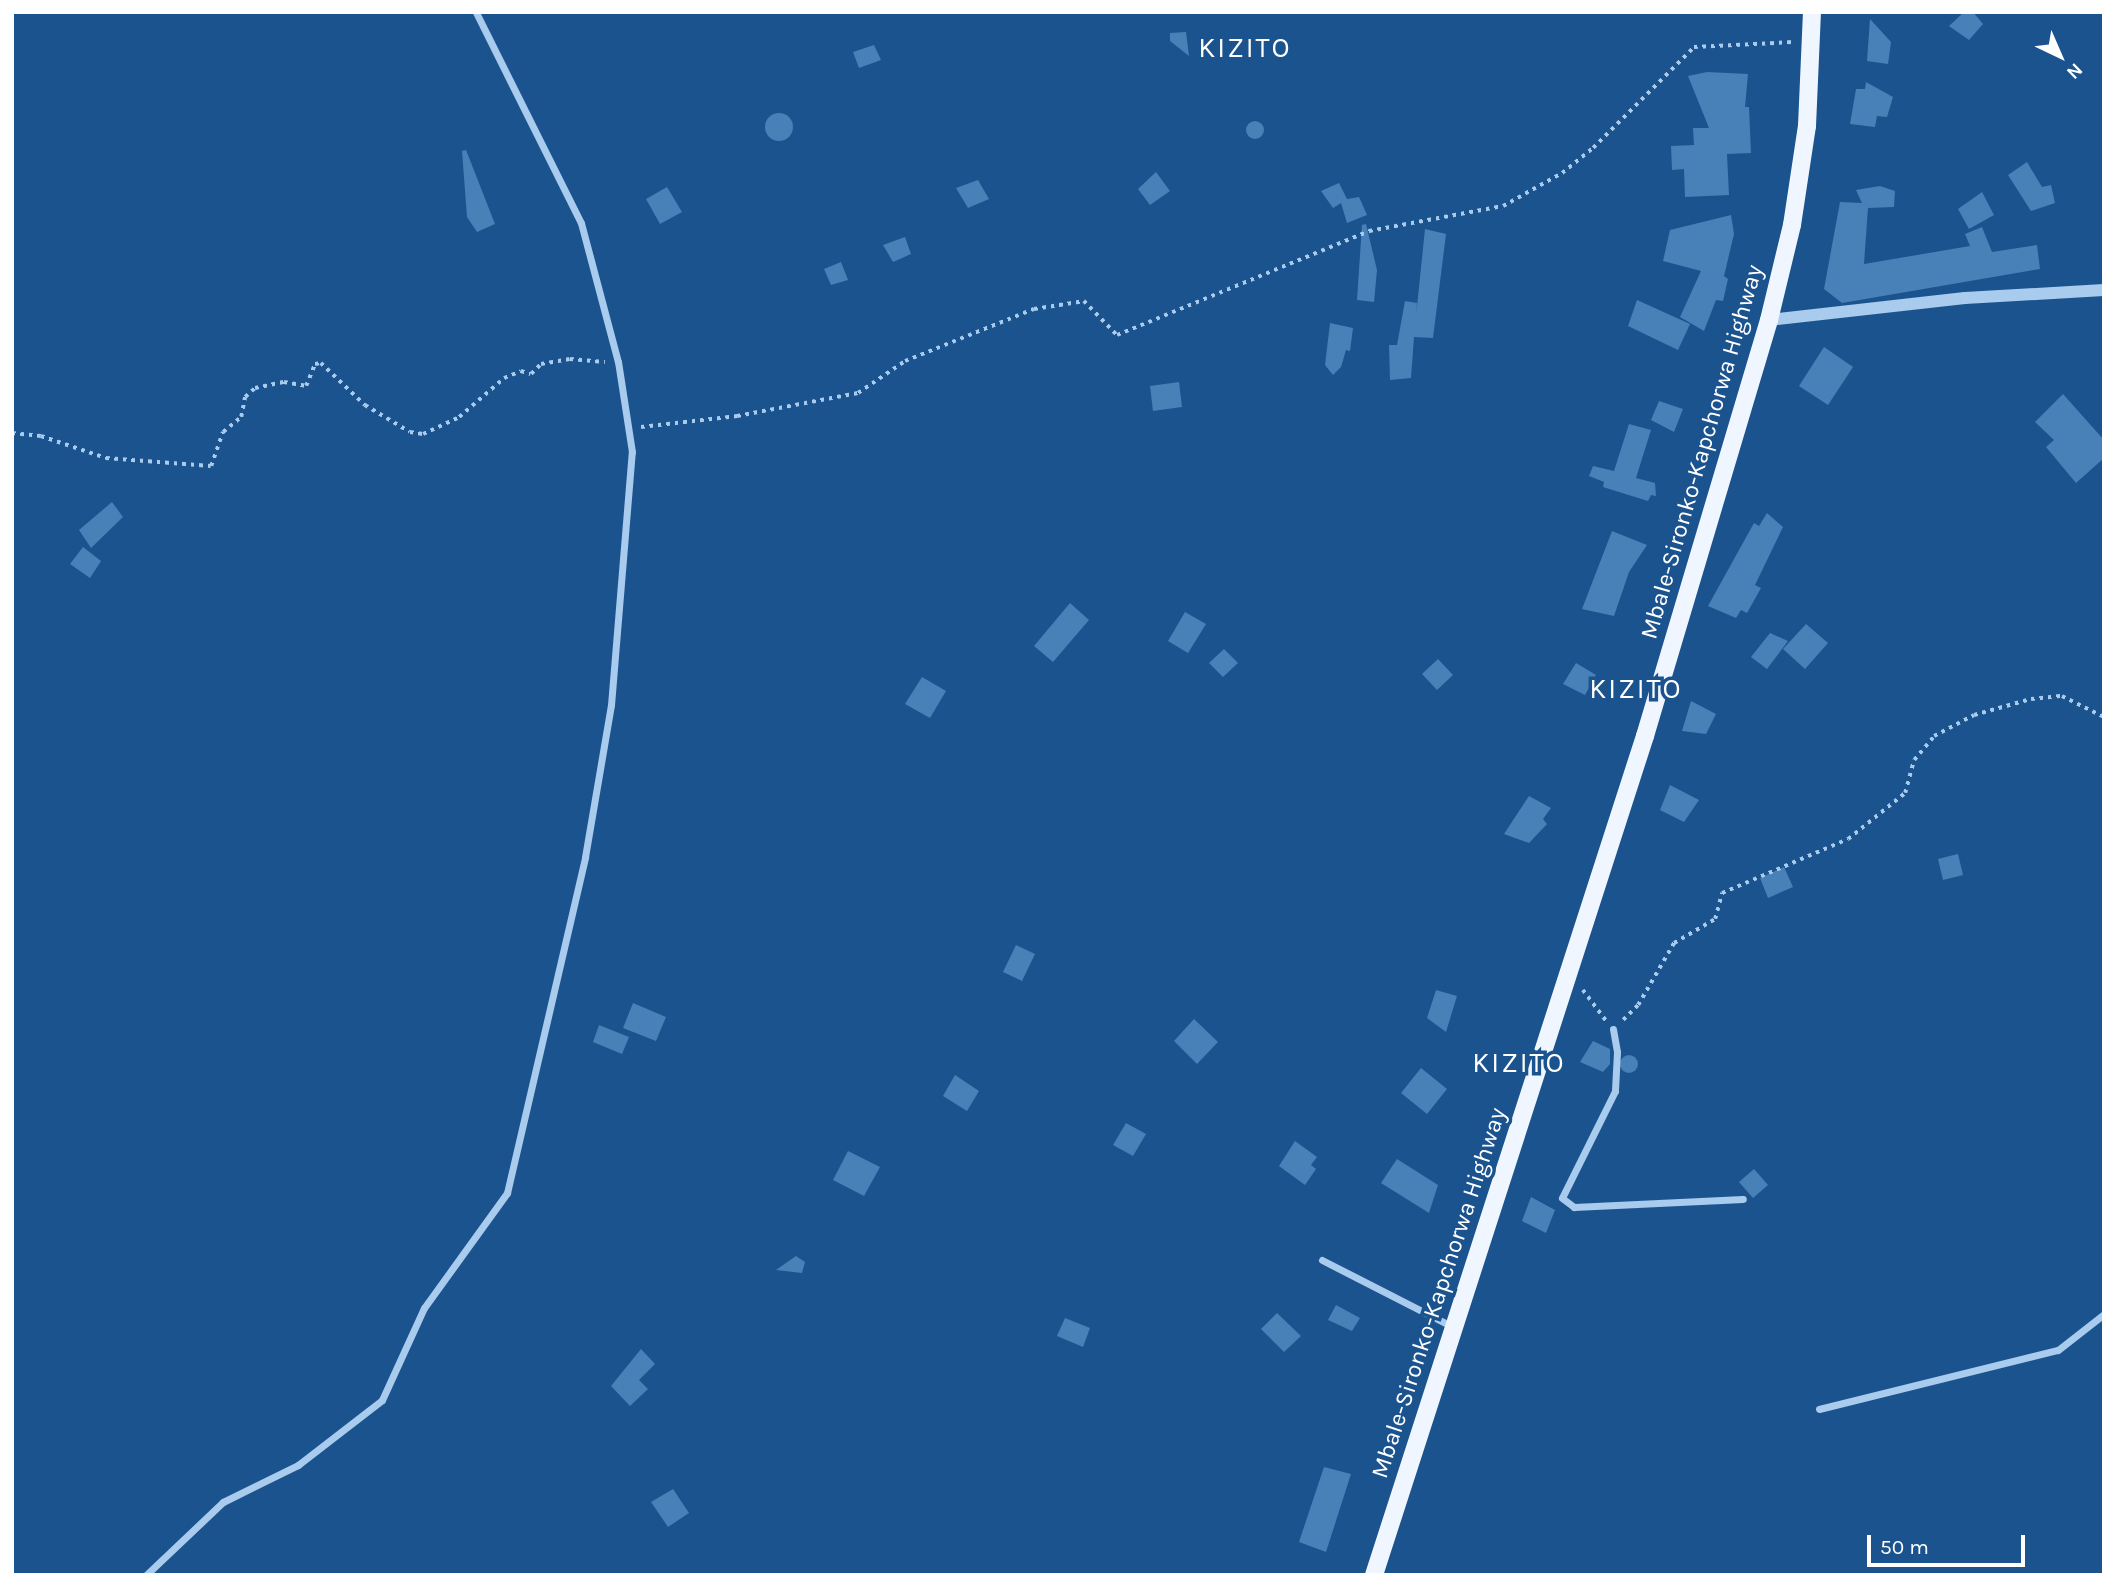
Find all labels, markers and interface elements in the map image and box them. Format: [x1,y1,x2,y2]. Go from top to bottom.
north arrow [2025,21,2095,91]
district label: KIZITO [1199,31,1291,65]
text: N [2062,58,2087,84]
street label: Mbale-Sironko-Kapchorwa Highway [1635,262,1769,642]
district label: KIZITO [1590,672,1682,706]
district label: KIZITO [1473,1046,1565,1080]
street label: Mbale-Sironko-Kapchorwa Highway [1365,1104,1513,1482]
scale bar [1871,1520,2028,1564]
text: 50 m [1880,1535,1929,1559]

